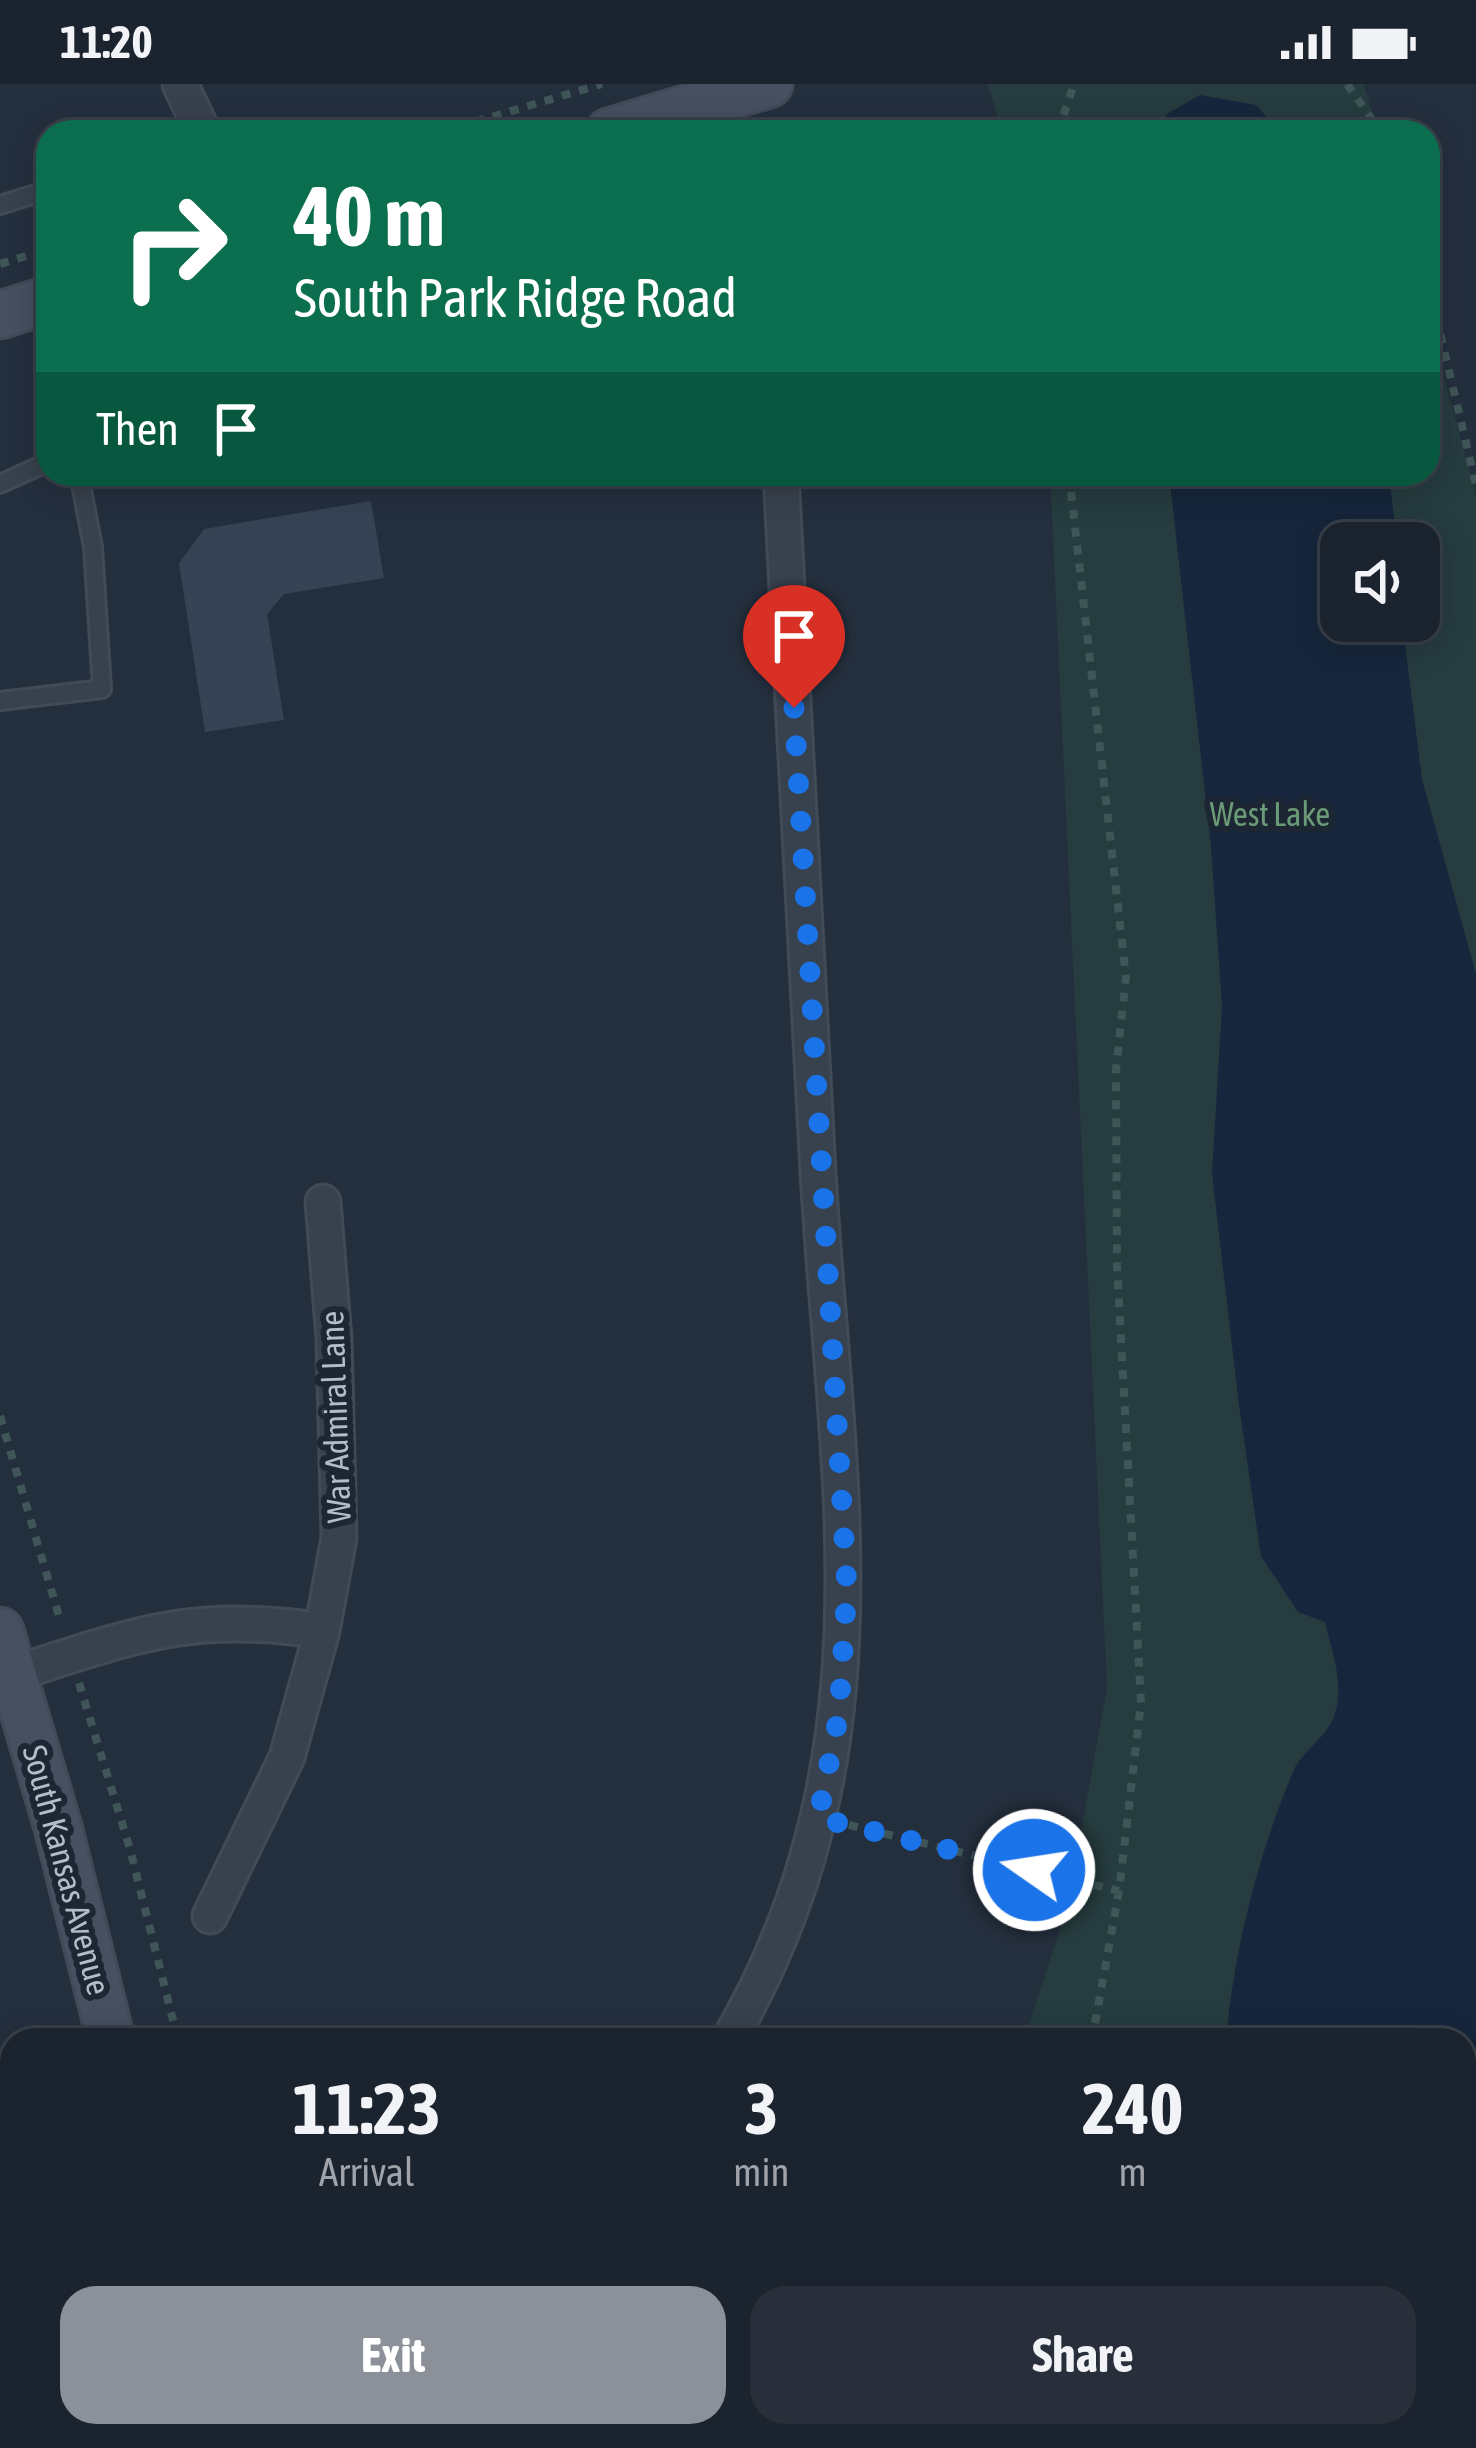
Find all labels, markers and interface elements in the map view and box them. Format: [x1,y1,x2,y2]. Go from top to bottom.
text: 11:20 [60,16,153,68]
icon: right [96,168,252,324]
text: 40 m [294,168,445,264]
text: South Park Ridge Road [294,267,737,328]
icon: arrive [203,396,269,462]
text: Then [96,403,179,455]
map controls [1320,522,1440,642]
button: sound [1320,522,1440,642]
pin [743,585,845,708]
icon: arrive [761,603,827,669]
park label: West Lake [1210,795,1330,833]
street label: War Admiral Lane [312,1310,358,1524]
street label: South Kansas Avenue [15,1741,119,1999]
position arrow [971,1807,1097,1933]
text: 11:23 [293,2067,441,2149]
text: 3 [744,2067,778,2149]
text: 240 [1082,2067,1183,2149]
text: Arrival [319,2150,414,2194]
text: min [733,2150,789,2194]
text: m [1119,2150,1147,2194]
button: Exit [60,2286,726,2424]
button: Share [750,2286,1416,2424]

